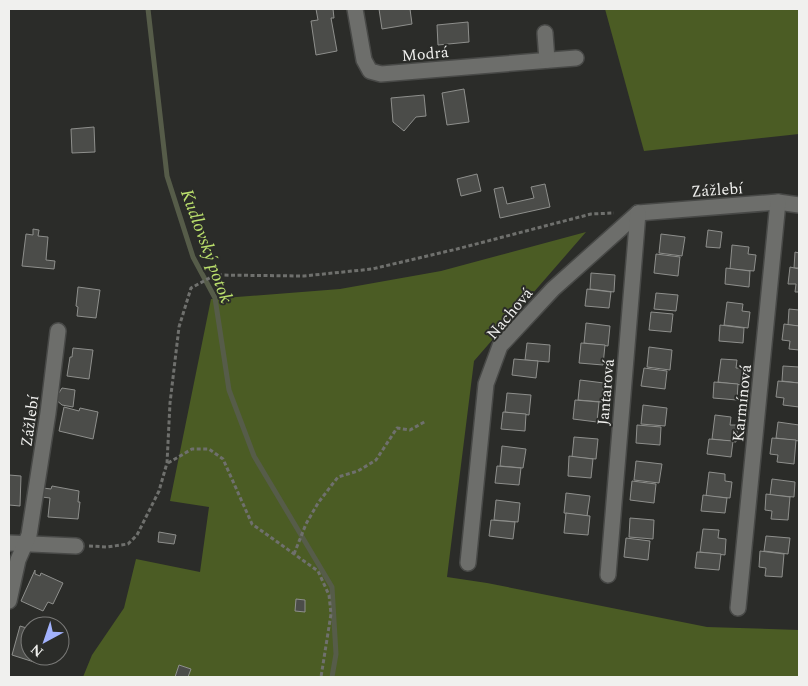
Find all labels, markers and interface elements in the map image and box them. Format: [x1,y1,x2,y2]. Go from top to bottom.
street label: Modrá [400,40,450,68]
street label: Zážlebí [690,176,745,204]
water label: Kudlovský potok [173,185,240,308]
street label: Nachová [481,282,539,345]
street label: Jantarová [591,358,621,426]
street label: Karmínová [726,363,758,443]
street label: Zážlebí [14,393,46,449]
north arrow [20,616,70,666]
text: N [26,639,48,662]

